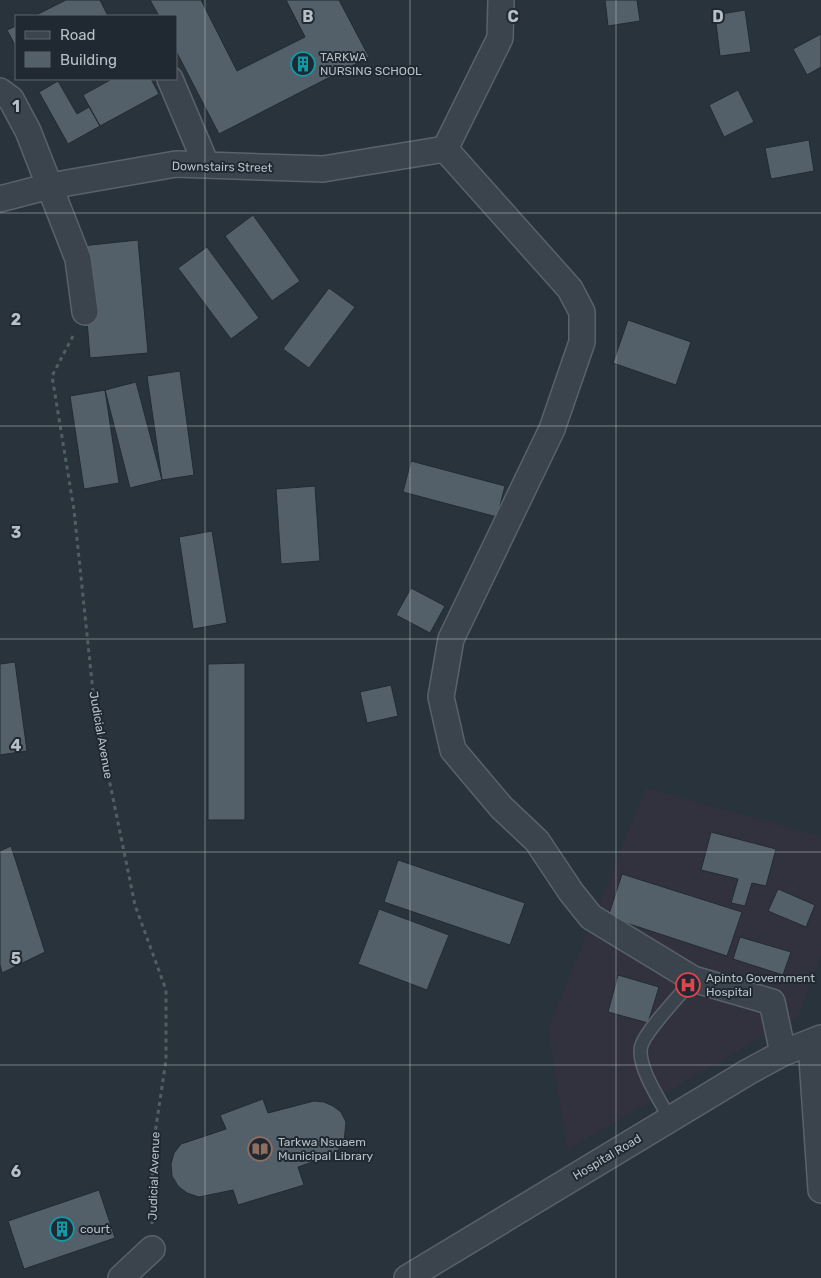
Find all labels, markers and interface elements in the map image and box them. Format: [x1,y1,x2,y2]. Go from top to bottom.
text: B [302,7,314,26]
text: C [507,7,519,26]
text: D [712,7,724,26]
legend [15,15,178,80]
text: Road [60,26,96,44]
place label: TARKWA NURSING SCHOOL [320,50,422,78]
text: Building [60,51,117,69]
building icon: TARKWA NURSING SCHOOL [290,51,316,77]
text: 1 [12,97,20,116]
street label: Downstairs Street [172,159,273,175]
text: 2 [11,310,21,329]
text: 3 [11,523,21,542]
street label: Judicial Avenue [86,690,116,780]
text: 4 [11,736,22,755]
text: 5 [11,949,21,968]
place label: Apinto Government Hospital [706,971,815,999]
hospital icon: Apinto Government Hospital [675,972,701,998]
street label: Judicial Avenue [145,1131,163,1220]
street label: Hospital Road [570,1131,644,1183]
place label: Tarkwa Nsuaem Municipal Library [278,1135,374,1163]
library icon: Tarkwa Nsuaem Municipal Library [247,1136,273,1162]
text: 6 [11,1162,21,1181]
building icon: court [49,1216,75,1242]
place label: court [80,1222,110,1236]

